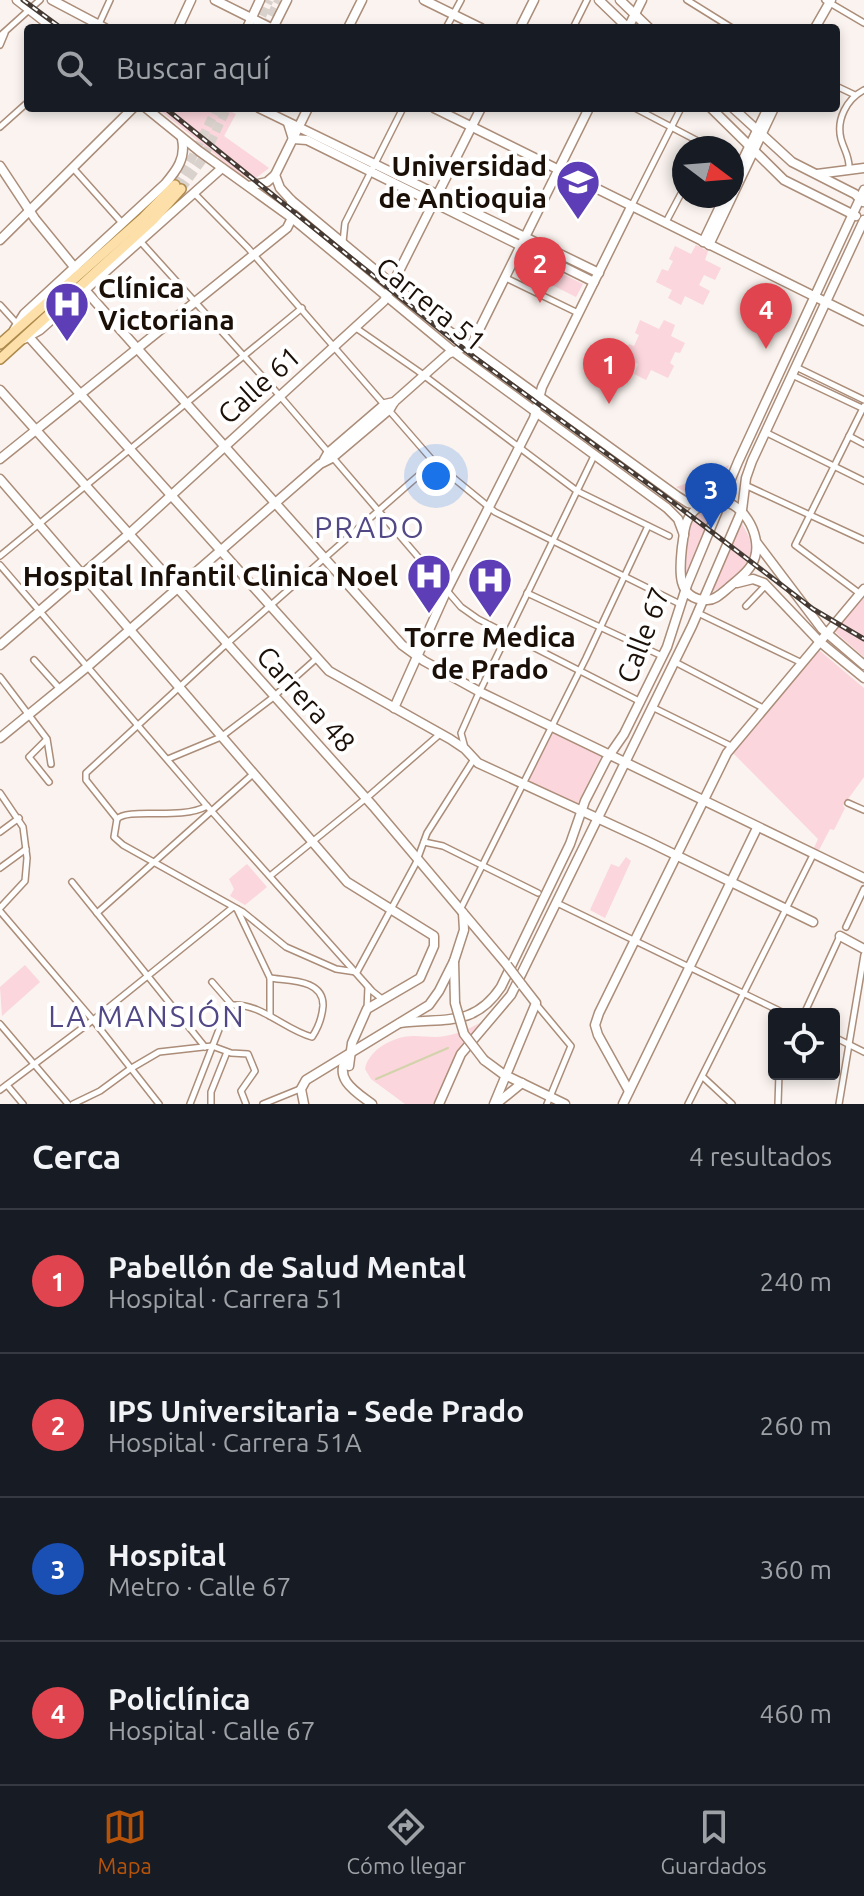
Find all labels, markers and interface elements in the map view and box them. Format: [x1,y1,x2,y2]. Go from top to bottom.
search box [24,24,840,112]
icon: search [52,46,96,90]
text: Buscar aquí [116,51,270,85]
north arrow [672,136,744,208]
place label: Universidad de Antioquia [379,150,547,213]
school or university icon: Universidad de Antioquia [554,158,602,221]
pin: 2 [514,237,566,303]
street label: Carrera 51 [371,250,492,357]
place label: Clínica Victoriana [98,272,235,335]
hospital icon: Clínica Victoriana [43,280,91,343]
pin: 4 [740,283,792,349]
pin: 1 [583,338,635,404]
street label: Calle 61 [211,340,306,430]
your location [416,456,456,496]
pin: 3 [685,463,737,529]
district label: PRADO [314,510,426,544]
hospital icon: Hospital Infantil Clinica Noel [405,552,453,615]
hospital icon: Torre Medica de Prado [466,556,514,619]
place label: Hospital Infantil Clinica Noel [23,560,398,591]
street label: Calle 67 [610,583,675,687]
place label: Torre Medica de Prado [404,621,576,684]
street label: Carrera 48 [251,640,362,758]
district label: LA MANSIÓN [48,999,246,1033]
map controls [768,1008,840,1080]
button: locate [768,1008,840,1080]
text: Cerca [32,1137,121,1175]
text: 4 resultados [689,1142,832,1171]
text: Pabellón de Salud Mental [108,1250,466,1284]
text: 1 [51,1267,65,1296]
text: 240 m [760,1267,832,1296]
text: Hospital · Carrera 51 [108,1284,345,1313]
text: IPS Universitaria - Sede Prado [108,1394,524,1428]
text: 2 [51,1411,65,1440]
text: 260 m [760,1411,832,1440]
text: Hospital · Carrera 51A [108,1428,362,1457]
text: Hospital [108,1538,226,1572]
text: 3 [51,1555,65,1584]
text: 360 m [760,1555,832,1584]
text: Metro · Calle 67 [108,1572,291,1601]
text: Policlínica [108,1682,251,1716]
text: 4 [51,1699,65,1728]
text: 460 m [760,1699,832,1728]
text: Hospital · Calle 67 [108,1716,315,1745]
tab: Mapa [97,1805,152,1878]
tab: Cómo llegar [347,1805,466,1878]
tab: Guardados [660,1805,767,1878]

